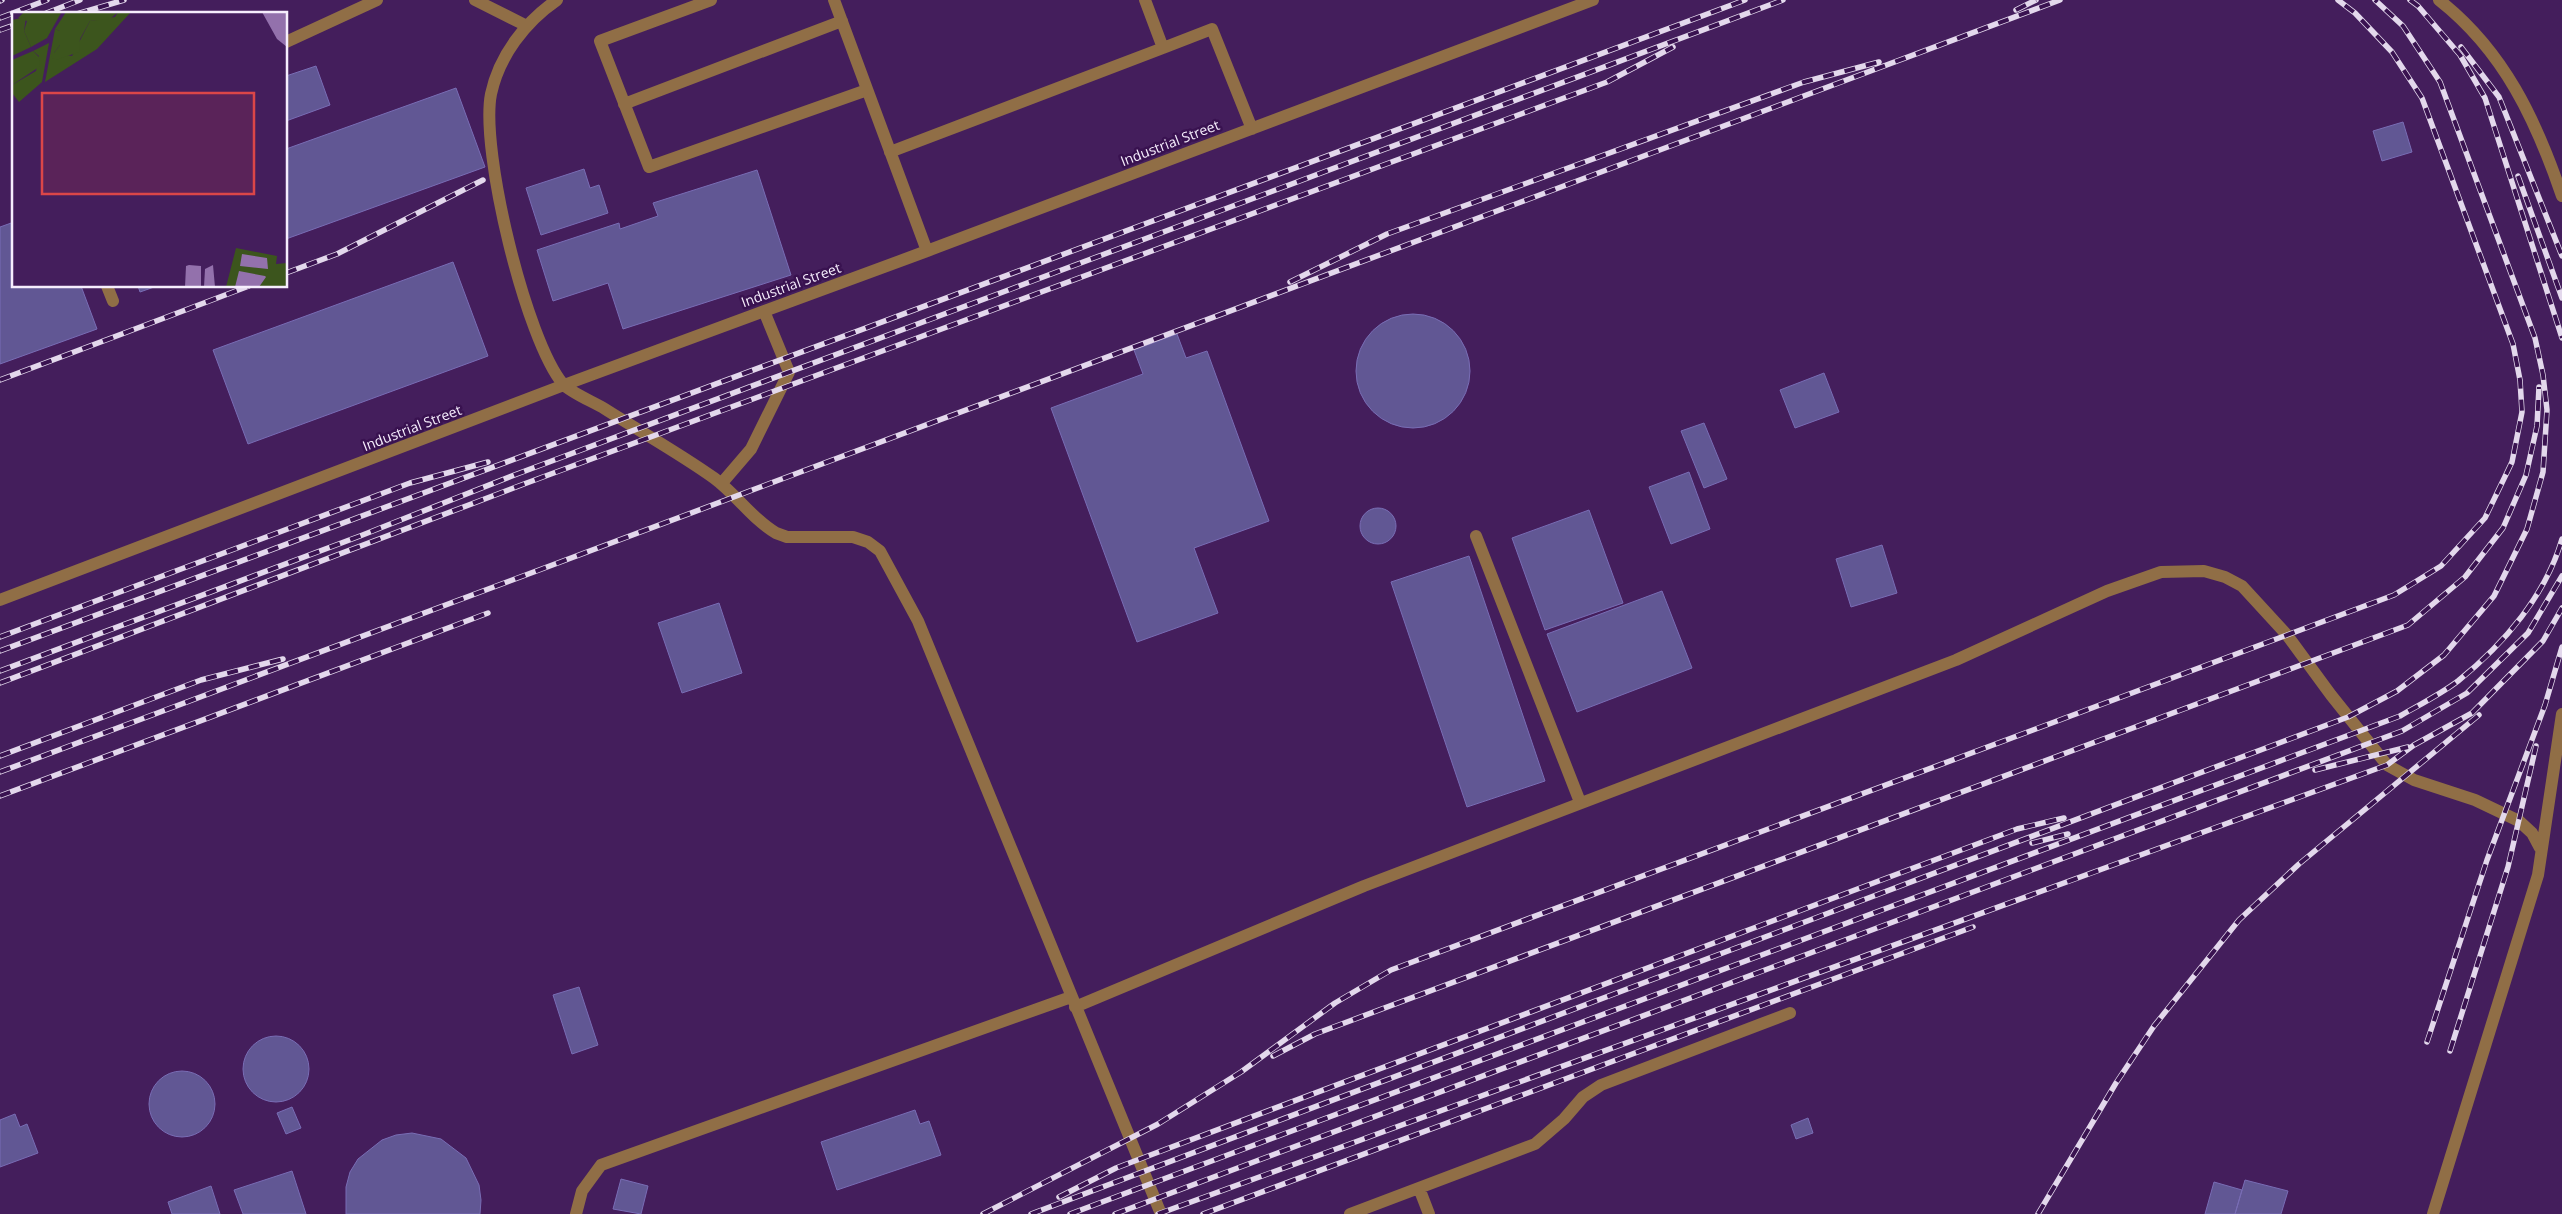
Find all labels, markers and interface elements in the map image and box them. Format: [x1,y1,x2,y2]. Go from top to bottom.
inset map [12,12,288,288]
street label: Industrial Street [1118,115,1222,170]
street label: Industrial Street [738,258,843,311]
street label: Industrial Street [360,400,464,455]

